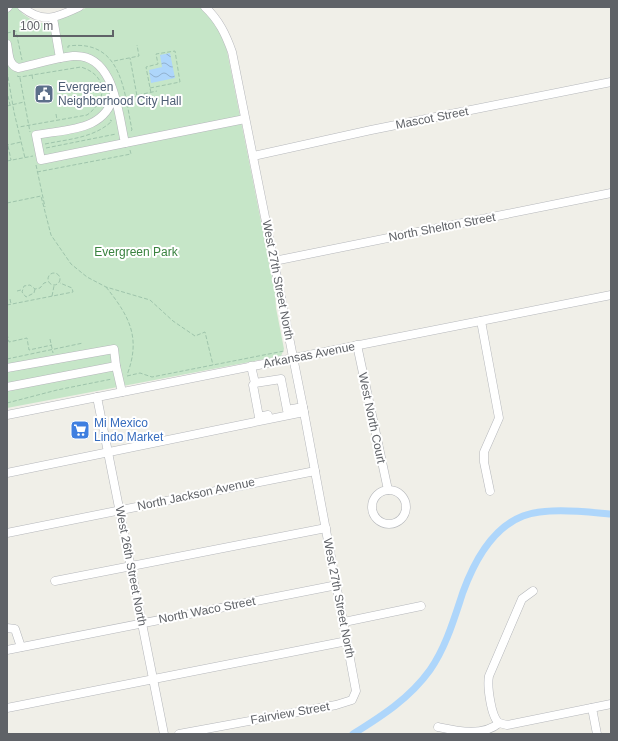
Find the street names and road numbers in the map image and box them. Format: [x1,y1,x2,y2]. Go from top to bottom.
street label: Mascot Street [394,104,470,132]
street label: North Shelton Street [387,210,497,244]
street label: West 27th Street North [260,219,296,341]
street label: Arkansas Avenue [262,339,356,371]
street label: West North Court [356,371,389,465]
street label: North Jackson Avenue [136,475,256,513]
street label: West 26th Street North [113,505,149,627]
street label: West 27th Street North [321,537,357,659]
street label: North Waco Street [157,594,257,626]
street label: Fairview Street [249,699,331,727]

